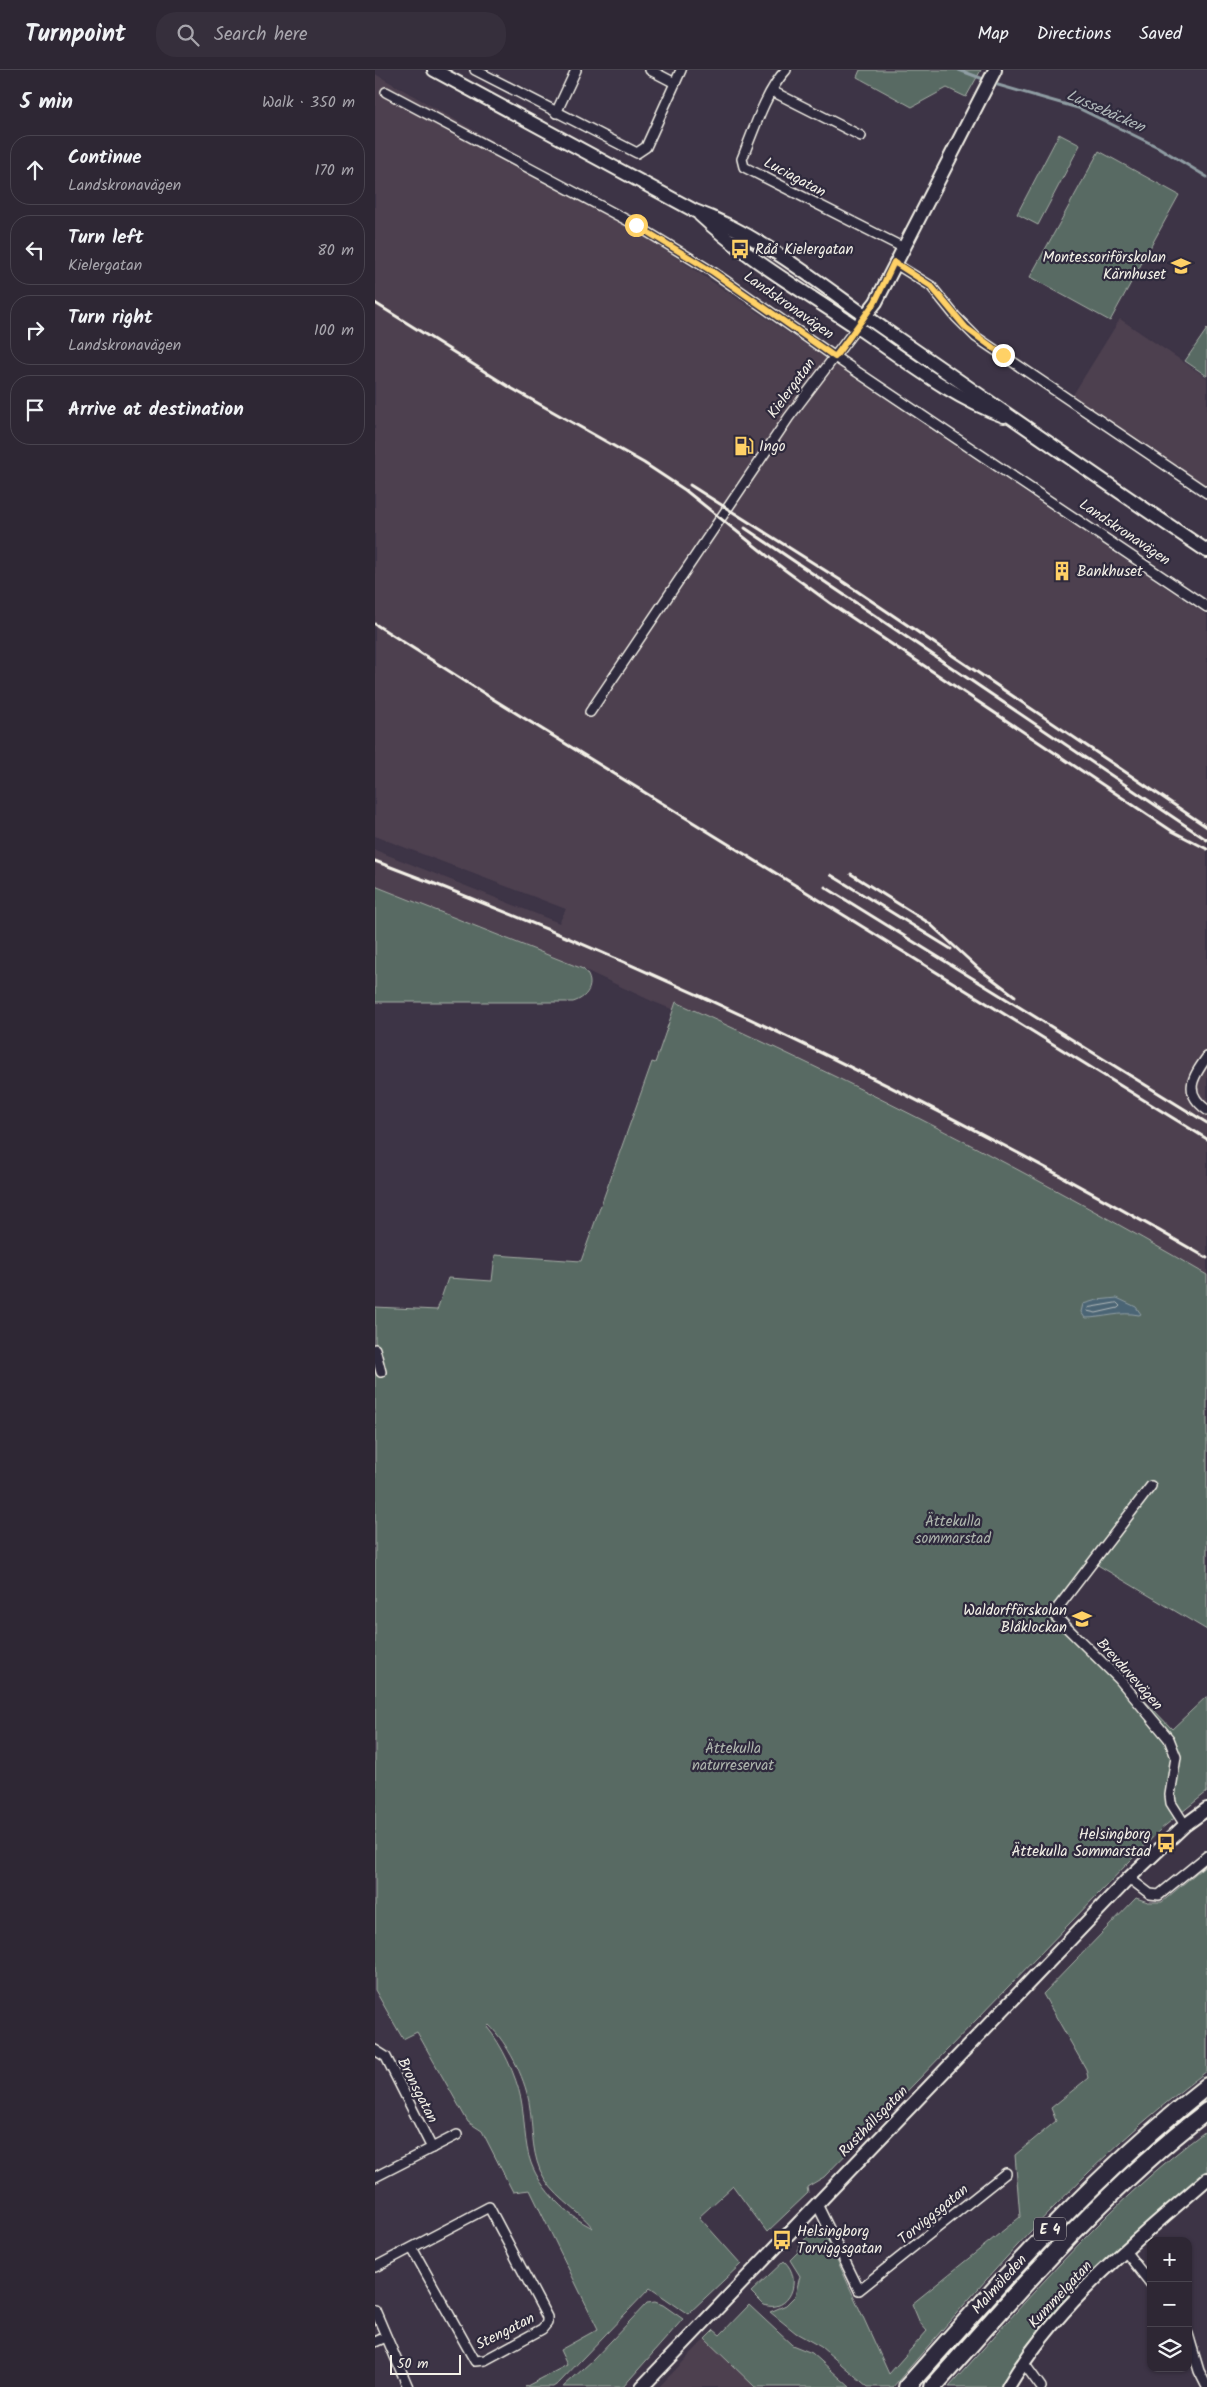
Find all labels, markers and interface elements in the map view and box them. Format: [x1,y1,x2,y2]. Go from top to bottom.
search box [156,12,506,57]
text: Turnpoint [25,15,126,54]
text: Search here [214,20,308,50]
text: Map [977,20,1009,49]
text: Directions [1037,20,1111,49]
text: Saved [1139,20,1182,49]
icon: search [174,21,202,49]
water label: Lussebäcken [1062,83,1150,140]
text: 5 min [20,86,73,119]
text: Walk · 350 m [262,90,355,115]
text: Continue [68,143,141,173]
street label: Luciagatan [759,151,830,204]
icon: ahead [21,156,49,184]
text: 170 m [314,158,354,183]
text: Landskronavägen [68,173,181,198]
route start [625,214,648,237]
text: Turn left [68,223,143,253]
icon: left [21,236,49,264]
text: 80 m [317,238,354,263]
bus stop icon: Råå Kielergatan [729,238,751,260]
place label: Råå Kielergatan [755,238,854,262]
place label: Montessoriförskolan Kärnhuset [1042,246,1166,287]
text: Kielergatan [68,253,142,278]
school or university icon: Montessoriförskolan Kärnhuset [1170,255,1192,277]
street label: Landskronavägen [738,266,839,346]
text: Turn right [68,303,153,333]
icon: right [21,316,49,344]
text: 100 m [314,318,354,343]
text: Landskronavägen [68,333,181,358]
route end [992,344,1015,367]
street label: Kielergatan [762,353,822,424]
text: Arrive at destination [68,395,244,425]
icon: arrive [21,396,49,424]
fuel station icon: Ingo [733,435,755,457]
place label: Ingo [759,435,786,459]
street label: Landskronavägen [1074,493,1175,572]
building icon: Bankhuset [1051,560,1073,582]
place label: Bankhuset [1077,560,1143,584]
park label: Ättekulla sommarstad [915,1510,991,1551]
place label: Waldorfförskolan Blåklockan [963,1599,1067,1640]
school or university icon: Waldorfförskolan Blåklockan [1071,1608,1093,1630]
street label: Brevduvevägen [1090,1633,1169,1716]
park label: Ättekulla naturreservat [692,1737,774,1778]
place label: Helsingborg Ättekulla Sommarstad [1012,1823,1152,1864]
bus stop icon: Helsingborg Ättekulla Sommarstad [1155,1832,1177,1854]
street label: Bronsgatan [390,2054,444,2127]
street label: Rusthållsgatan [833,2080,914,2163]
street label: Torviggsgatan [893,2179,974,2251]
road number: E 4 [1034,2218,1066,2240]
place label: Helsingborg Torviggsgatan [797,2220,882,2261]
bus stop icon: Helsingborg Torviggsgatan [771,2229,793,2251]
map controls [1147,2237,1192,2372]
button: + [1147,2237,1192,2282]
street label: Malmöleden [966,2249,1033,2320]
street label: Kummelgatan [1023,2255,1099,2334]
button: − [1147,2282,1192,2327]
street label: Stengatan [472,2307,539,2357]
button: layers [1147,2327,1192,2372]
scale bar [390,2352,461,2375]
text: 50 m [397,2353,428,2375]

